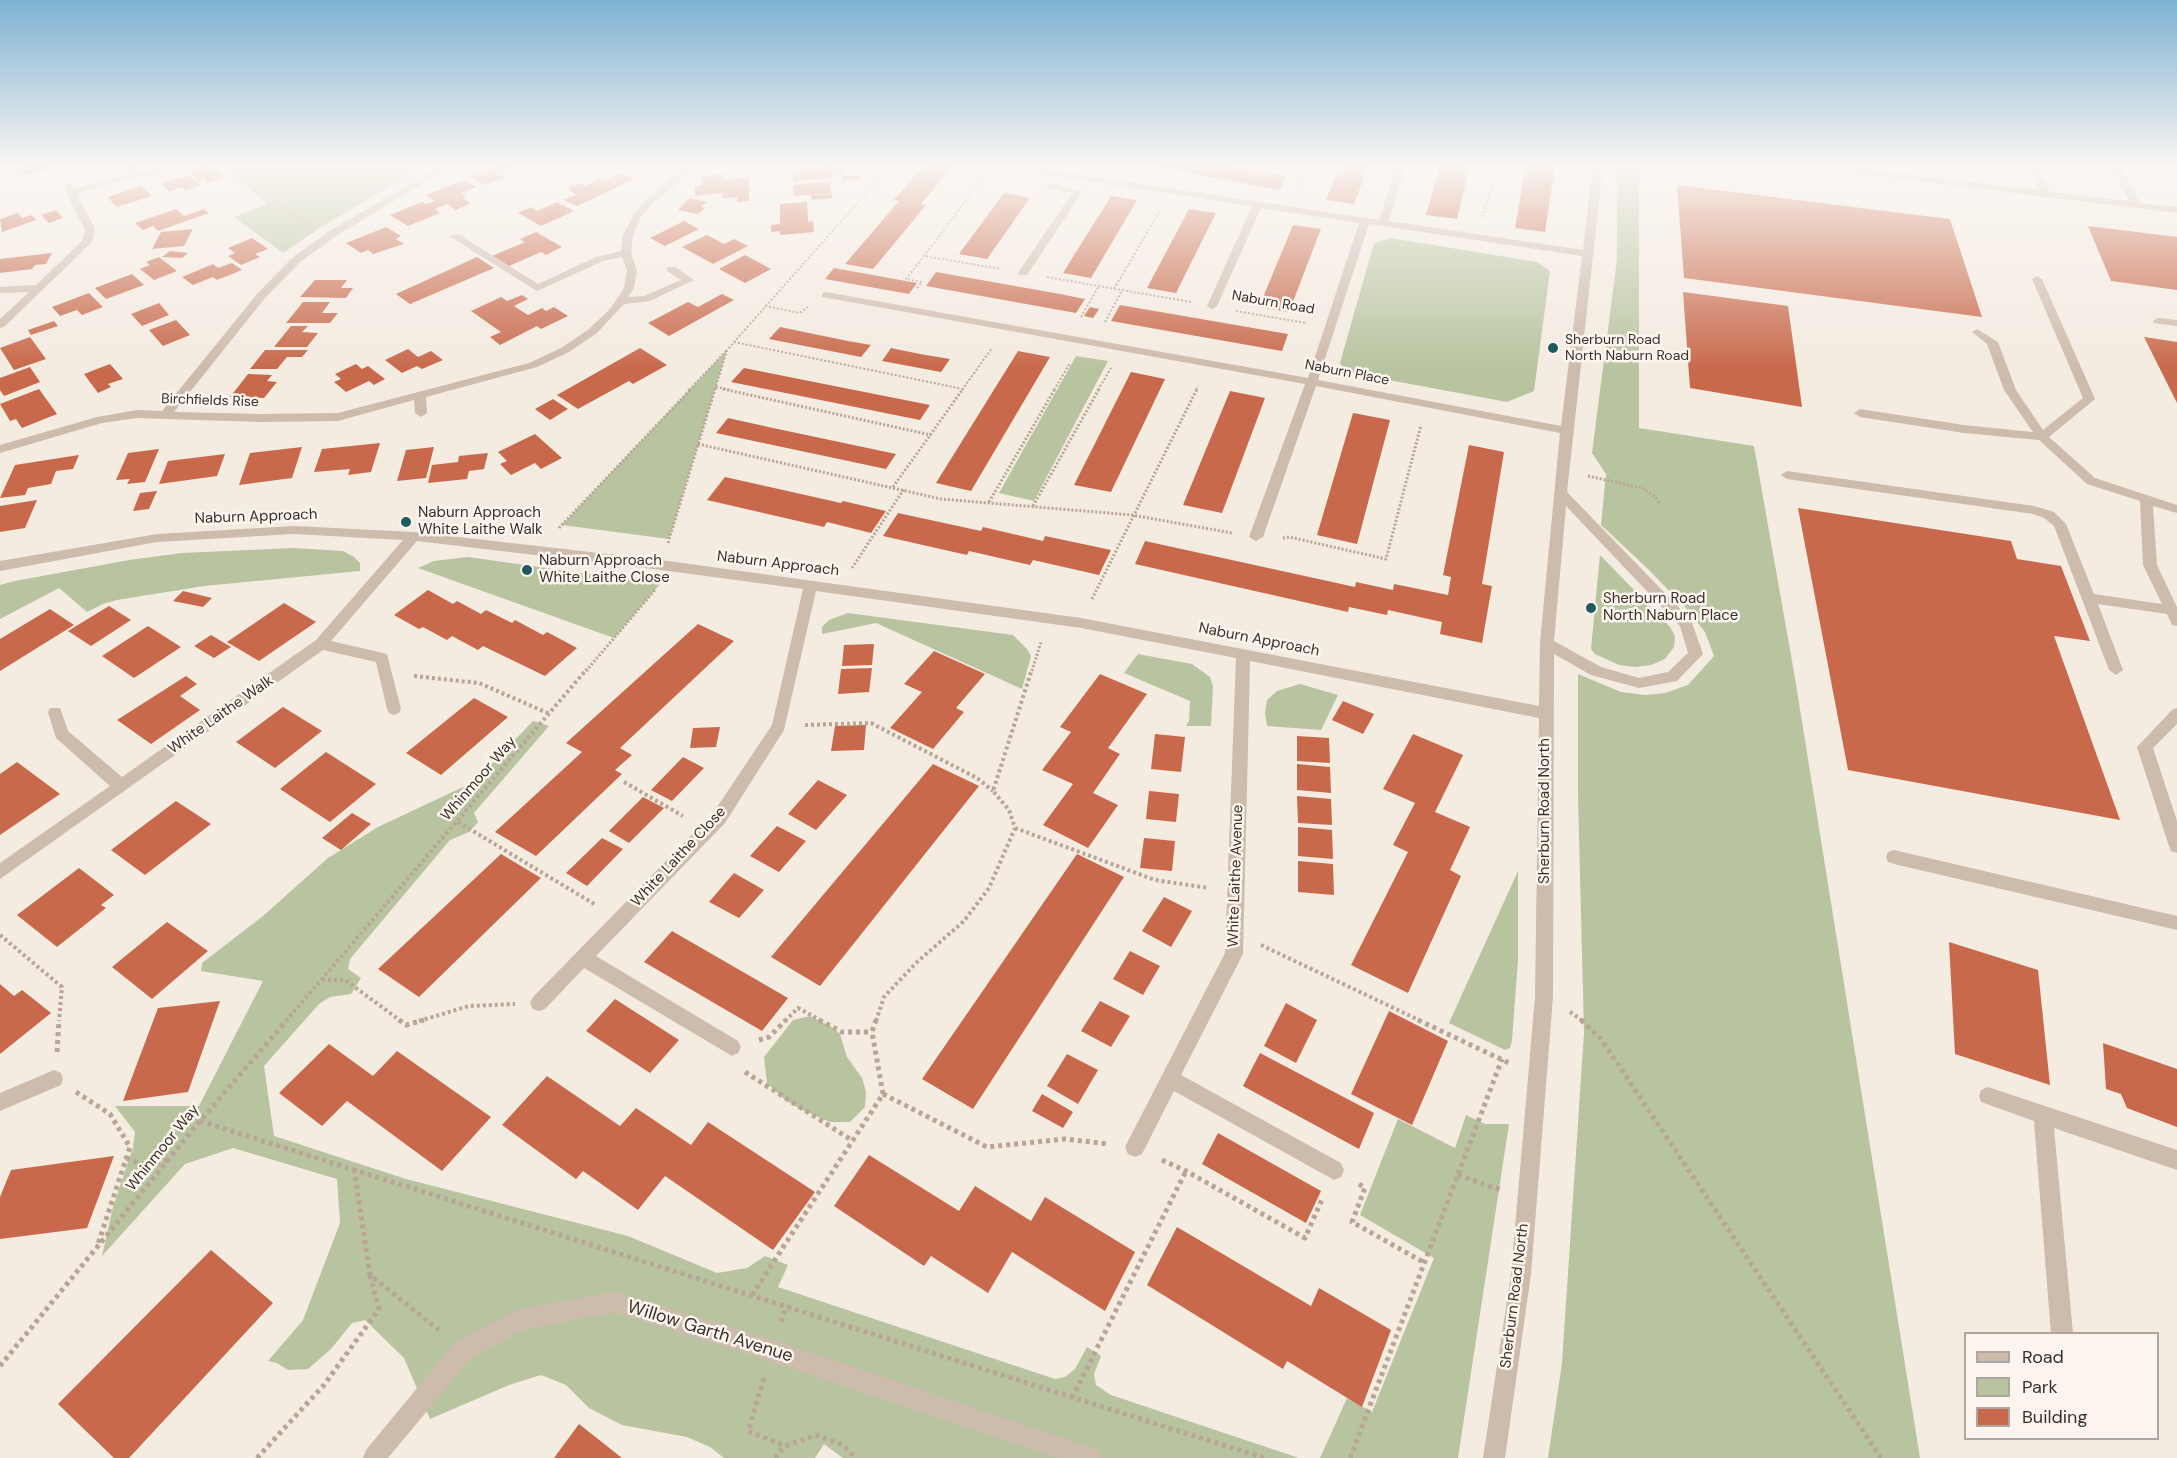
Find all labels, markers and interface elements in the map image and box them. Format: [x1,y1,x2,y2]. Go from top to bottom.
street label: Naburn Road [1230,287,1316,319]
place label: Sherburn Road North Naburn Road [1565,332,1689,364]
marker: Sherburn Road North Naburn Road [1546,341,1560,355]
street label: Naburn Place [1303,357,1391,389]
street label: Birchfields Rise [161,391,259,411]
place label: Naburn Approach White Laithe Walk [418,504,542,539]
street label: Naburn Approach [194,506,318,528]
marker: Naburn Approach White Laithe Walk [399,515,413,529]
street label: Naburn Approach [716,548,840,580]
place label: Naburn Approach White Laithe Close [539,552,670,587]
marker: Naburn Approach White Laithe Close [520,563,534,577]
place label: Sherburn Road North Naburn Place [1603,590,1738,625]
marker: Sherburn Road North Naburn Place [1584,601,1598,615]
street label: Naburn Approach [1197,619,1321,661]
street label: White Laithe Walk [165,672,277,758]
street label: Whinmoor Way [437,733,521,825]
street label: Sherburn Road North [1536,738,1554,884]
street label: White Laithe Close [628,803,730,911]
street label: White Laithe Avenue [1225,804,1247,948]
street label: Whinmoor Way [123,1101,203,1195]
street label: Sherburn Road North [1497,1223,1533,1369]
street label: Willow Garth Avenue [625,1297,795,1367]
legend [1964,1332,2159,1440]
text: Road [2022,1345,2064,1369]
text: Park [2022,1375,2058,1399]
text: Building [2022,1405,2087,1429]

